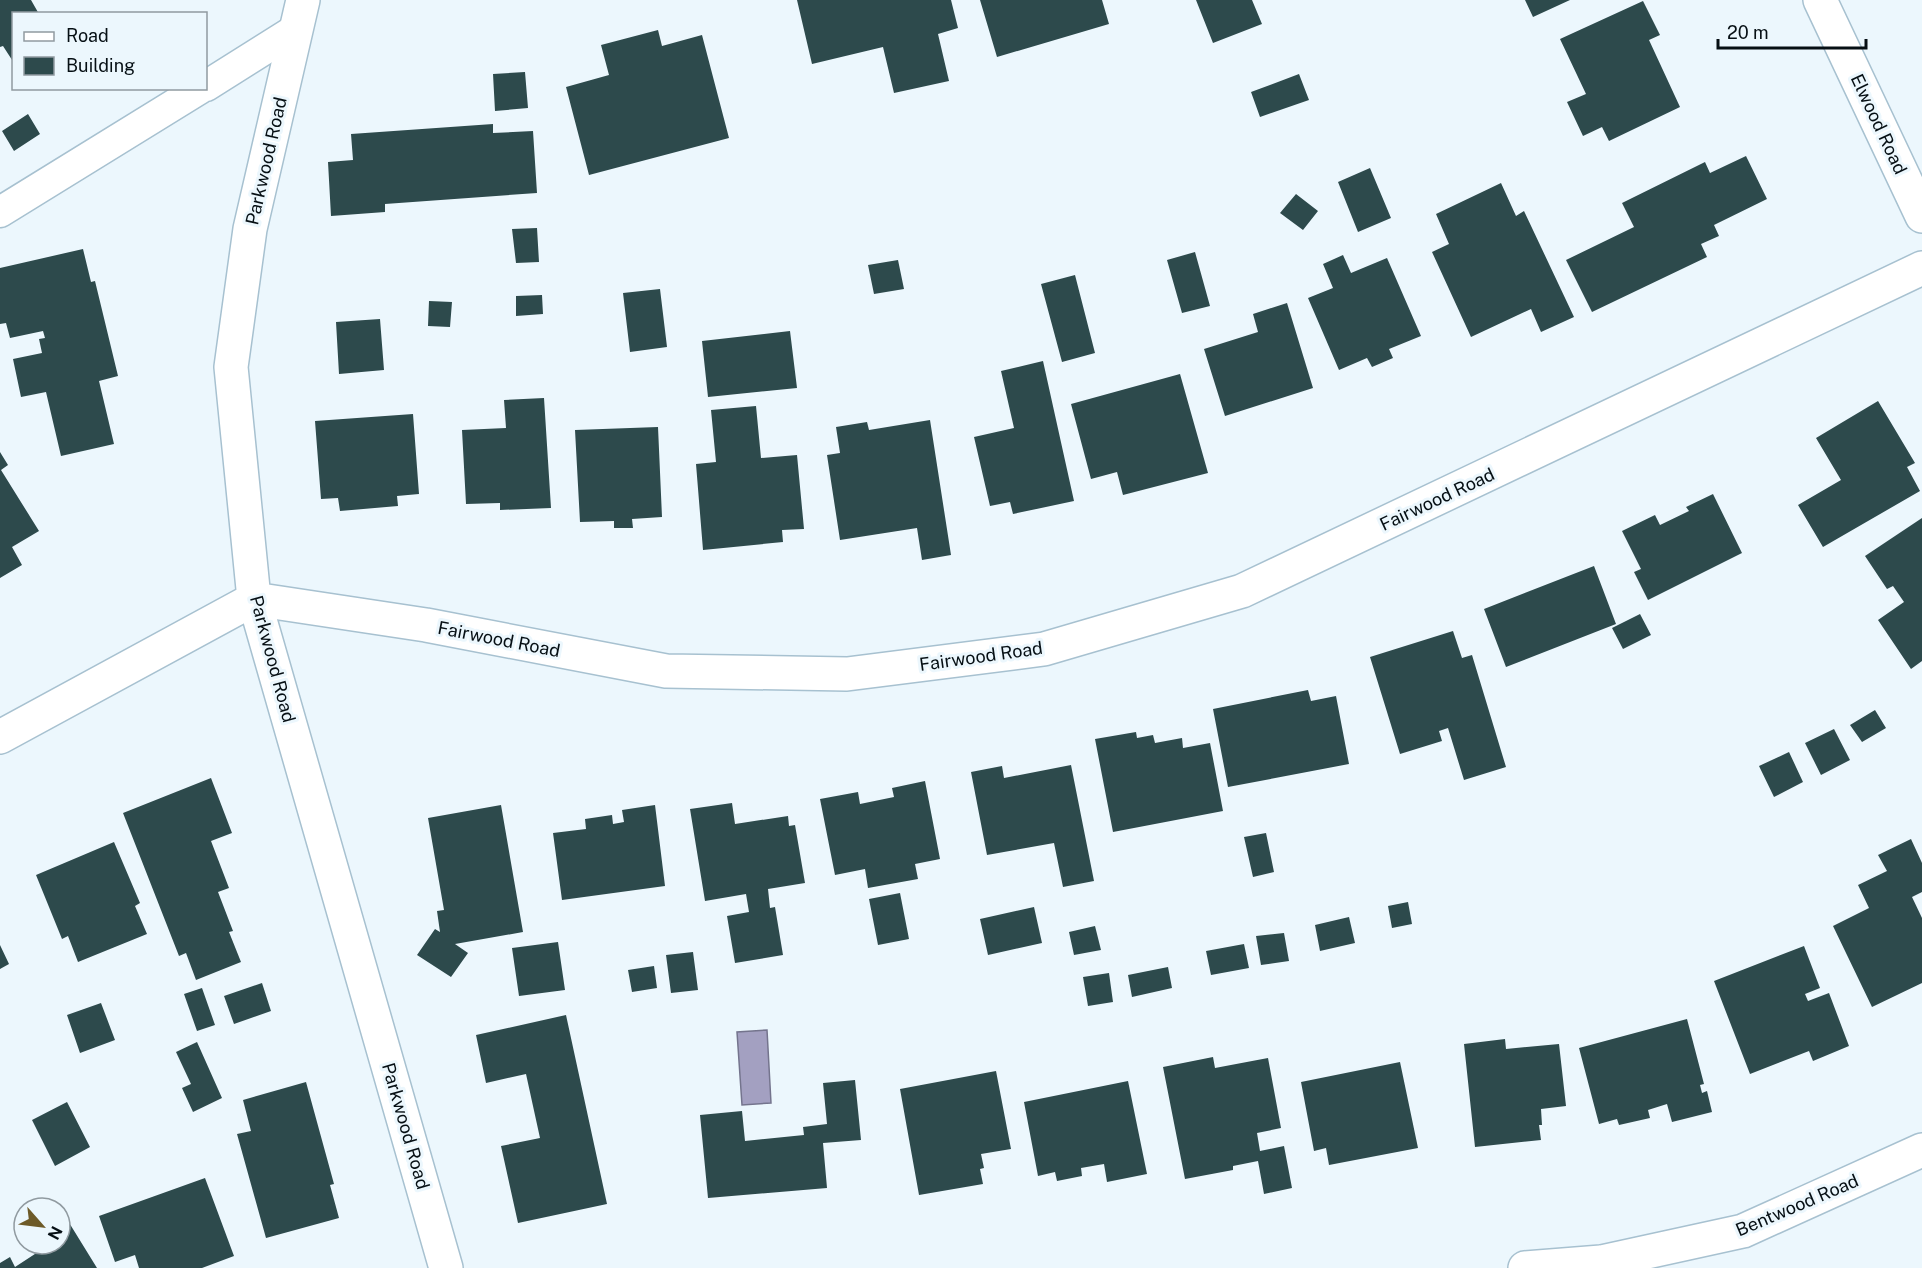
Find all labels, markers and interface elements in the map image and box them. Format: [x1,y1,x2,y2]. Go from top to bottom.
legend [12,12,207,90]
scale bar [1718,12,1866,50]
text: 20 m [1727,22,1769,43]
text: Road [66,25,109,46]
text: Building [66,55,135,76]
street label: Elwood Road [1847,71,1911,177]
street label: Parkwood Road [241,95,291,227]
street label: Fairwood Road [1376,463,1498,535]
street label: Parkwood Road [246,593,300,725]
street label: Fairwood Road [436,617,562,661]
street label: Fairwood Road [918,637,1044,675]
street label: Parkwood Road [378,1060,434,1192]
street label: Bentwood Road [1732,1170,1862,1240]
north arrow [12,1196,72,1256]
text: N [43,1223,66,1243]

